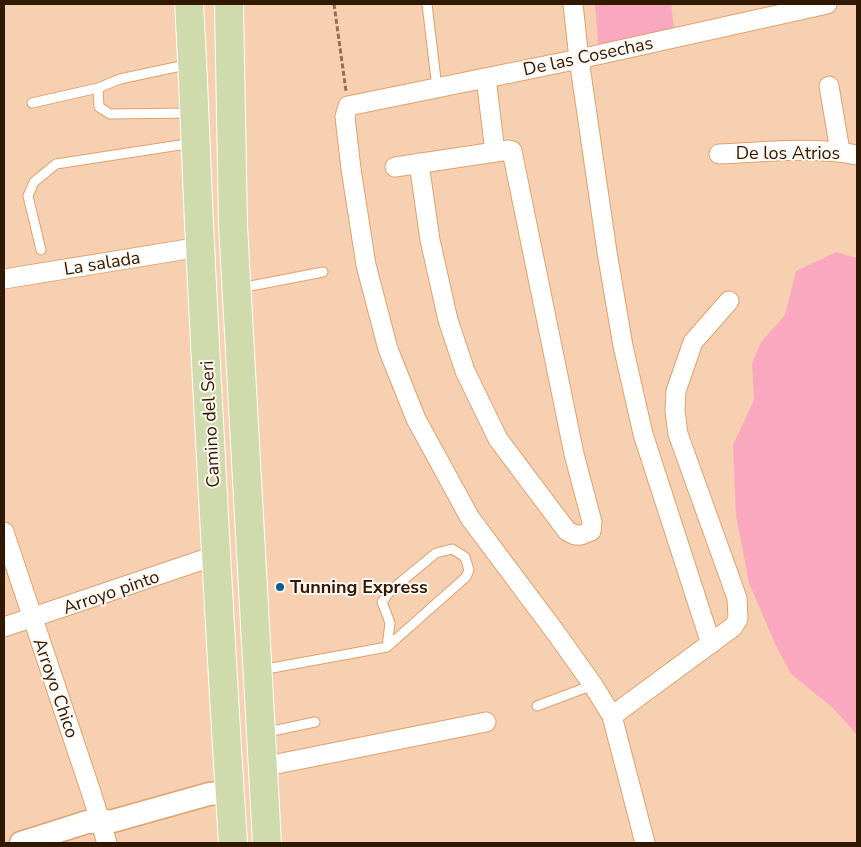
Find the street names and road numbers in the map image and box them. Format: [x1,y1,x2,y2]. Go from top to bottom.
street label: De las Cosechas [521,31,655,81]
street label: De los Atrios [736,141,840,165]
street label: La salada [62,245,142,281]
street label: Camino del Seri [195,360,225,488]
street label: Arroyo pinto [60,564,162,620]
street label: Arroyo Chico [28,635,84,741]

